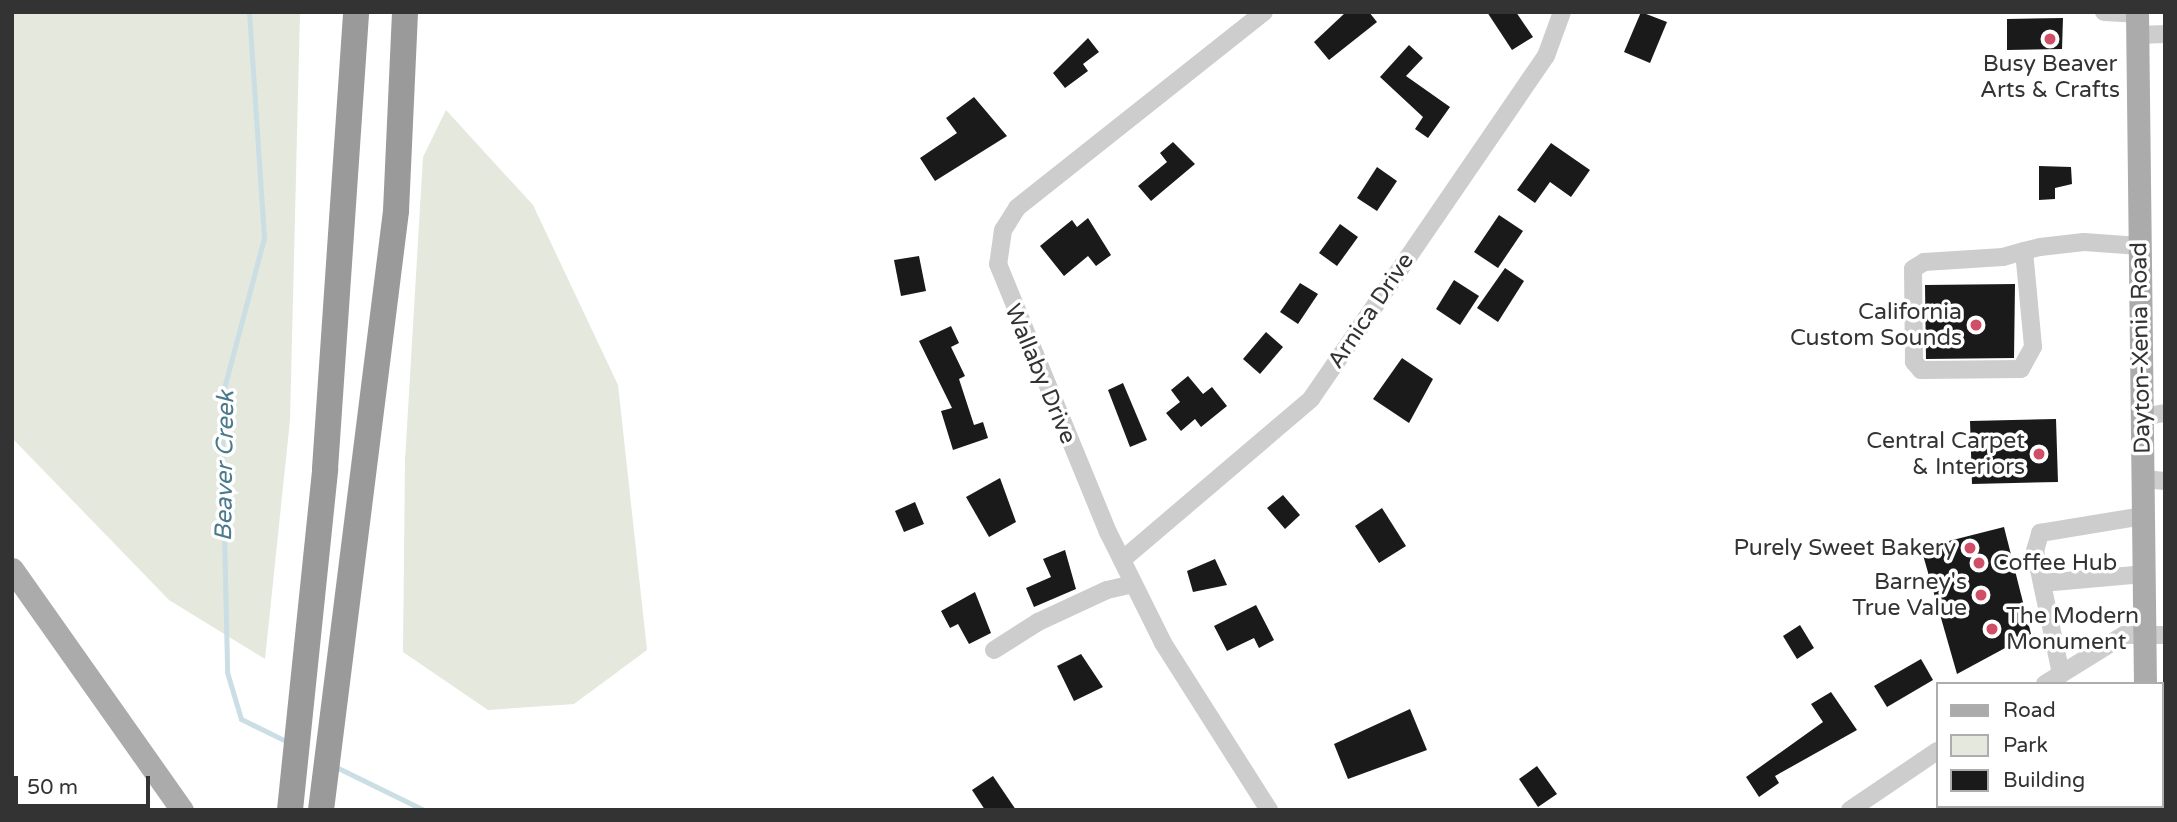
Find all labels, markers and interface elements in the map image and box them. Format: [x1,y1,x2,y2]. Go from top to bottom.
marker: Busy Beaver Arts & Crafts [2042,31,2058,47]
place label: Busy Beaver Arts & Crafts [1980,50,2120,104]
street label: Dayton-Xenia Road [2125,242,2157,454]
street label: Arnica Drive [1322,248,1420,374]
place label: California Custom Sounds [1790,298,1962,352]
street label: Wallaby Drive [998,300,1082,448]
marker: California Custom Sounds [1968,317,1984,333]
water label: Beaver Creek [209,390,241,542]
place label: Central Carpet & Interiors [1866,427,2025,481]
marker: Central Carpet & Interiors [2031,446,2047,462]
place label: Purely Sweet Bakery [1733,534,1956,562]
marker: Purely Sweet Bakery [1962,540,1978,556]
place label: Coffee Hub [1993,549,2117,577]
marker: Coffee Hub [1971,555,1987,571]
place label: Barney's True Value [1852,568,1967,622]
marker: Barney's True Value [1973,587,1989,603]
place label: The Modern Monument [2006,602,2139,656]
marker: The Modern Monument [1984,621,2000,637]
legend [1936,682,2163,808]
text: Road [2003,698,2056,723]
text: Park [2003,733,2048,758]
scale bar [18,762,154,806]
text: Building [2003,768,2085,793]
text: 50 m [27,775,78,800]

